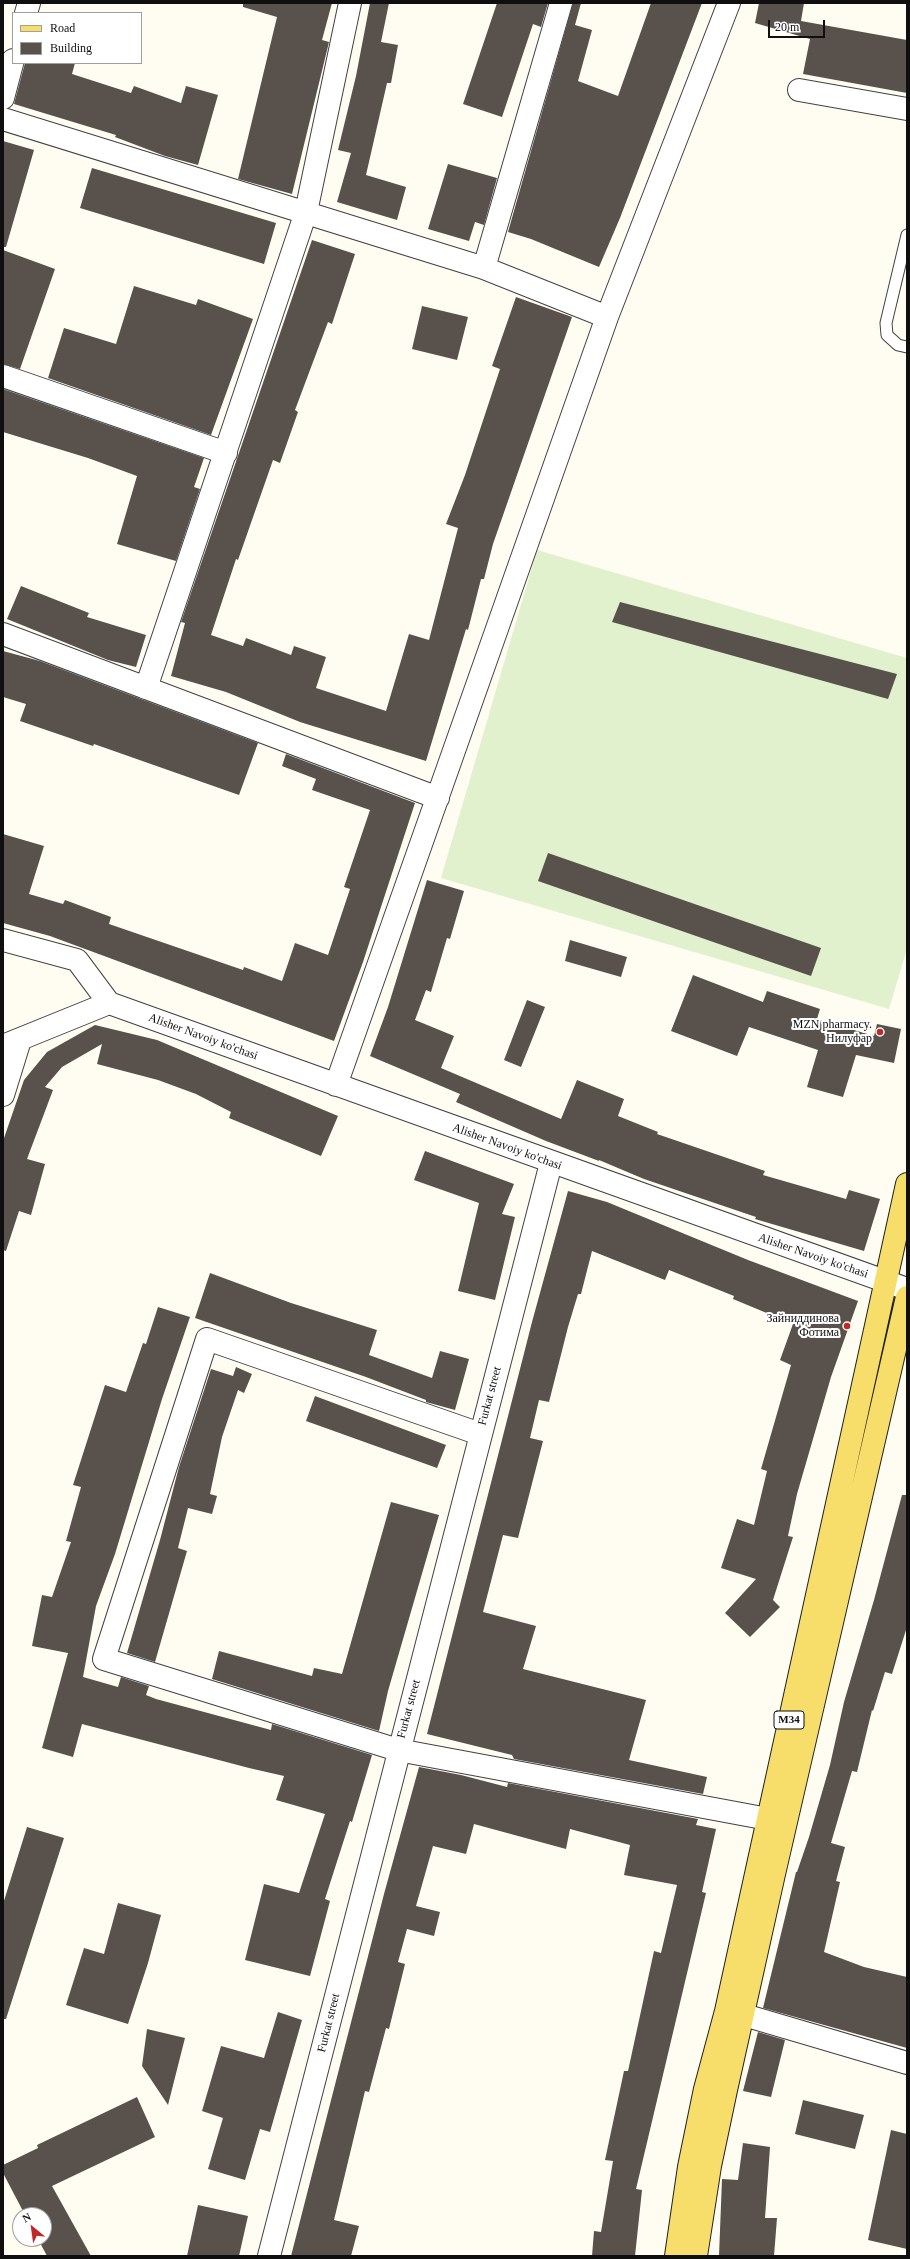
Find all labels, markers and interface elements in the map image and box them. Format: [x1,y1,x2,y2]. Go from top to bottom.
legend [12,12,142,64]
scale bar [770,12,827,38]
text: 20 m [775,20,799,34]
text: Road [50,21,75,35]
text: Building [50,41,92,55]
street label: Alisher Navoiy ko'chasi [146,1010,260,1064]
place label: MZN pharmacy. Нилуфар [793,1018,872,1046]
marker: MZN pharmacy. Нилуфар [875,1027,885,1037]
street label: Alisher Navoiy ko'chasi [450,1120,564,1174]
street label: Alisher Navoiy ko'chasi [756,1230,870,1282]
place label: Зайниддинова Фотима [767,1312,839,1340]
marker: Зайниддинова Фотима [842,1321,852,1331]
street label: Furkat street [475,1365,505,1427]
street label: Furkat street [394,1678,424,1740]
road number: M34 [774,1711,804,1729]
street label: Furkat street [315,1992,343,2054]
north arrow [12,2207,52,2247]
text: N [20,2210,33,2225]

